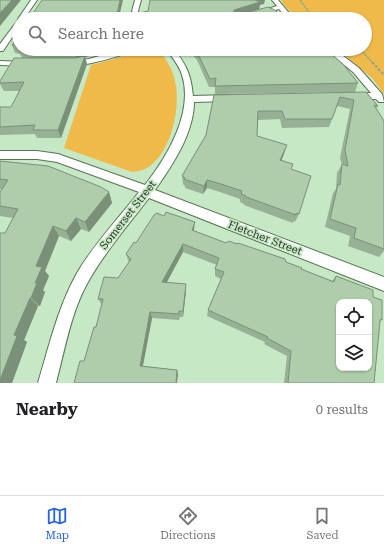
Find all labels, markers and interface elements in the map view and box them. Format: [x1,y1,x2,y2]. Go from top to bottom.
search box [12,12,372,56]
icon: search [26,23,48,45]
text: Search here [58,25,144,43]
street label: Somerset Street [97,178,159,252]
street label: Fletcher Street [226,218,304,258]
map controls [336,299,372,371]
button: locate [336,299,372,335]
button: layers [336,335,372,371]
text: Nearby [16,399,78,419]
text: 0 results [316,402,368,417]
tab: Map [46,505,69,542]
tab: Directions [160,505,215,542]
tab: Saved [307,505,338,542]

